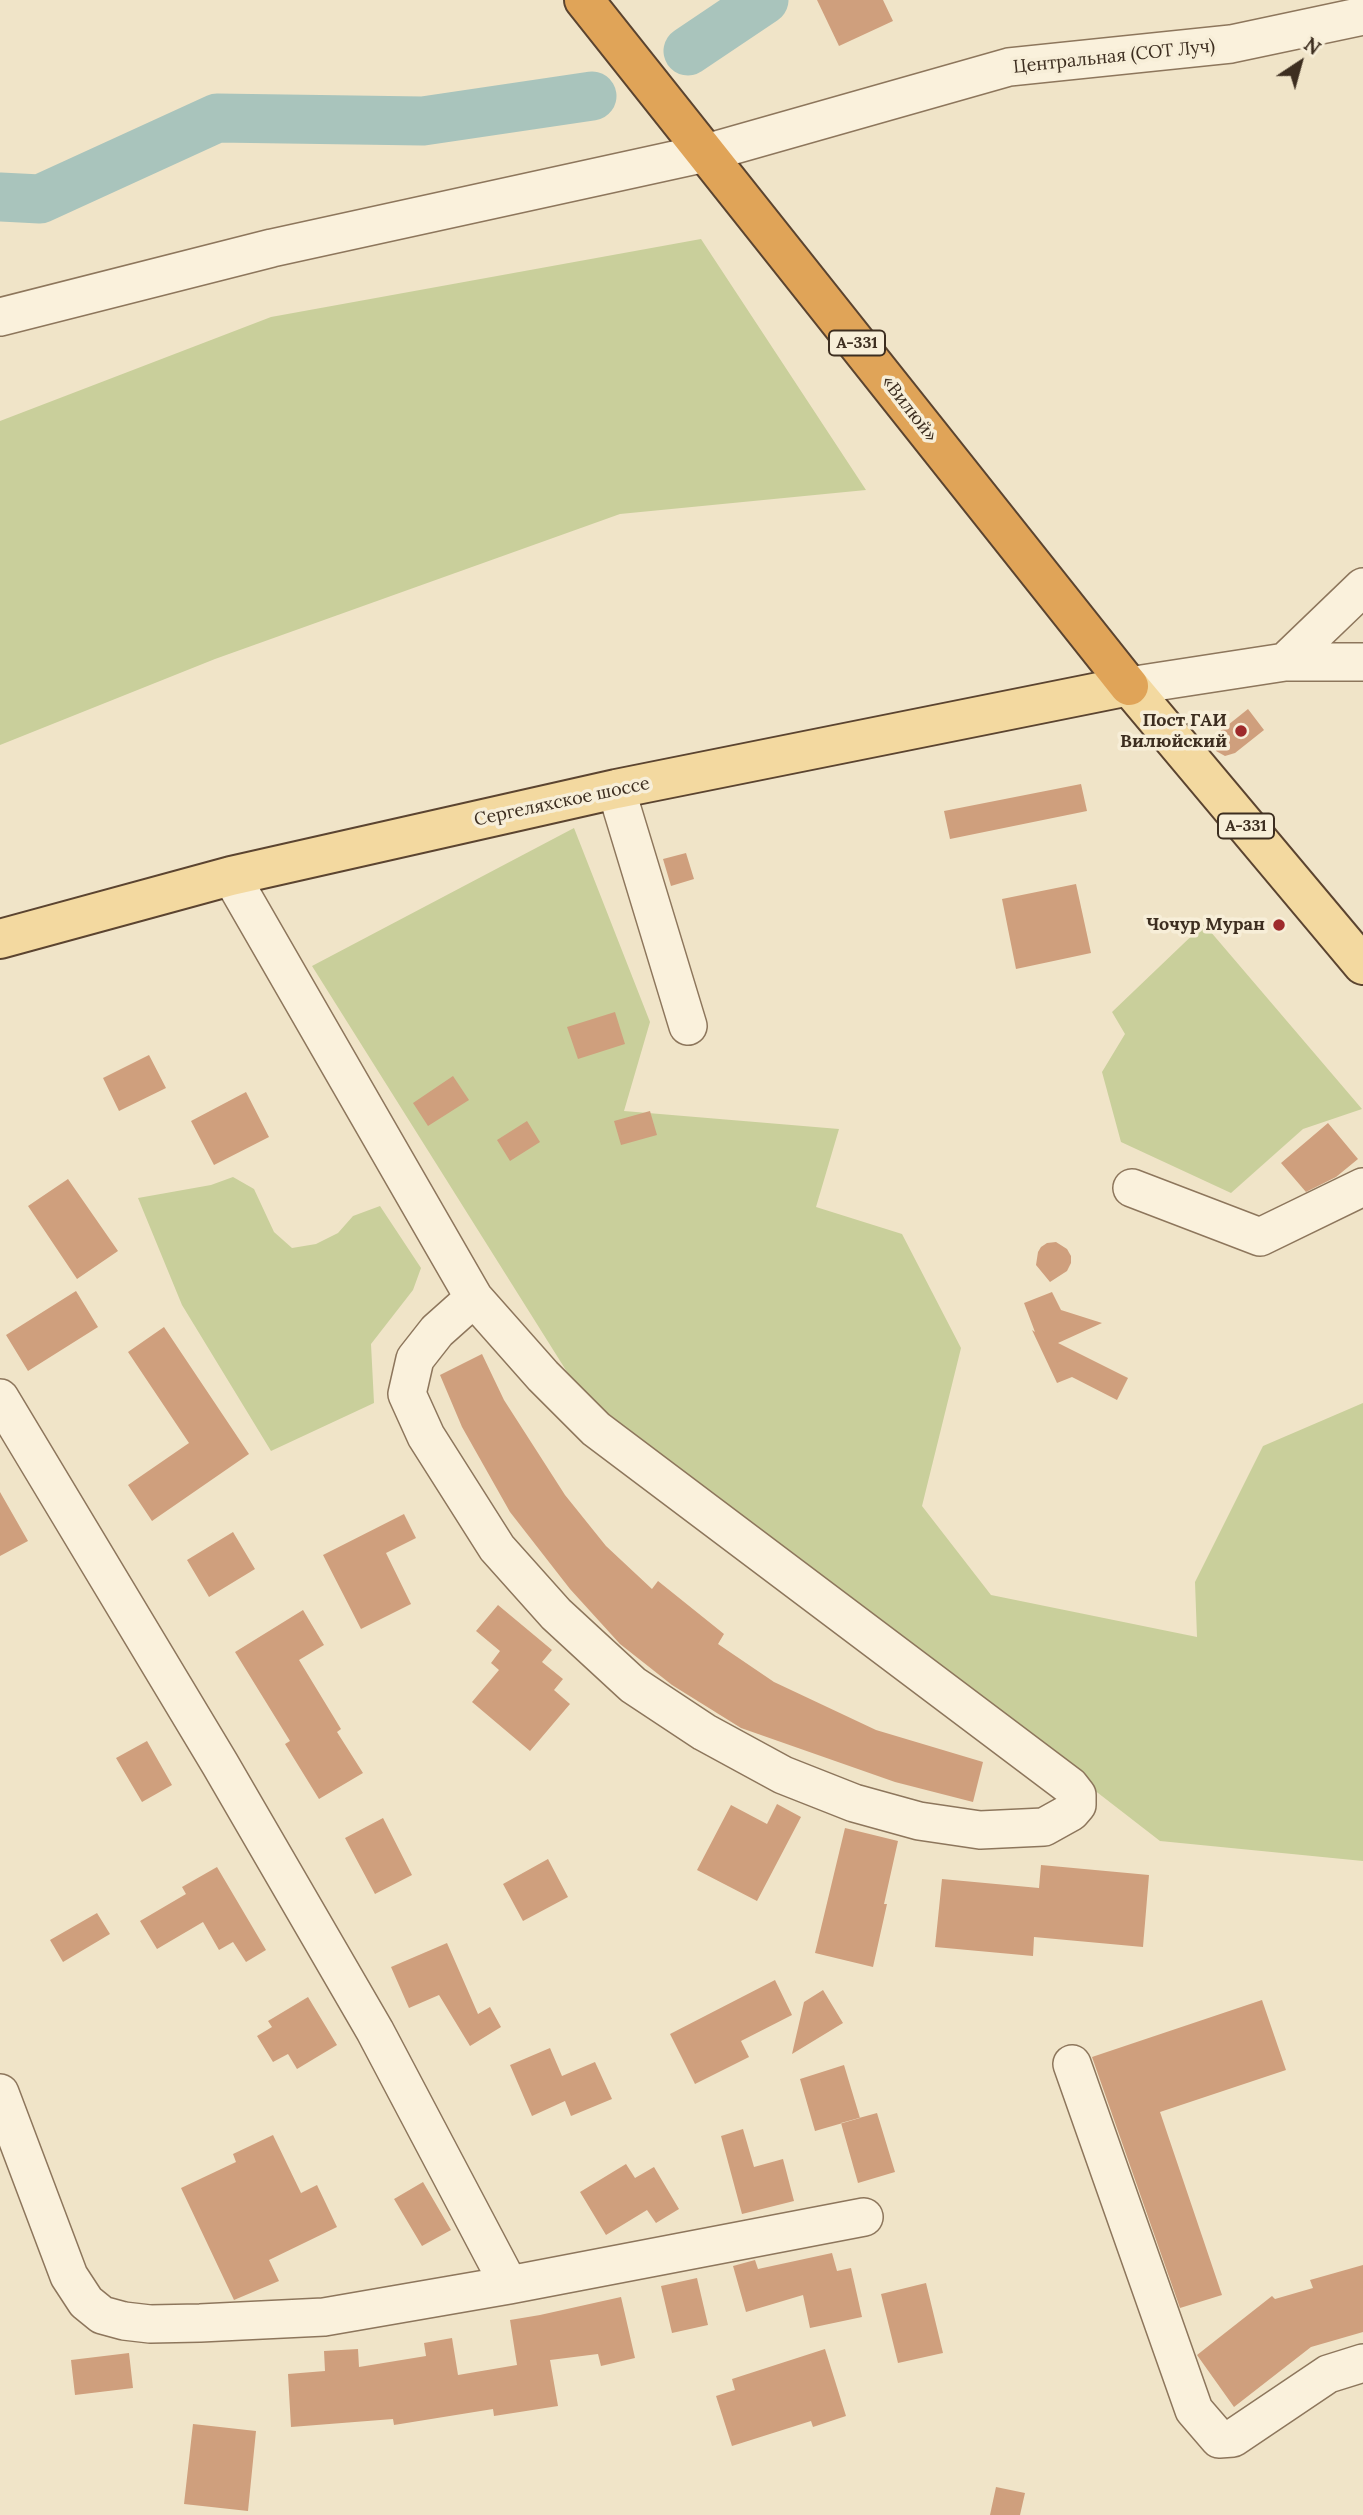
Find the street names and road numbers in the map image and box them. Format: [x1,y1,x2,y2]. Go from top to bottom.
street label: Центральная (СОТ Луч) [1012,36,1216,78]
road number: А-331 [829,330,885,356]
street label: «Вилюй» [876,372,942,446]
street label: Сергеляхское шоссе [472,773,652,831]
road number: А-331 [1218,814,1274,838]

